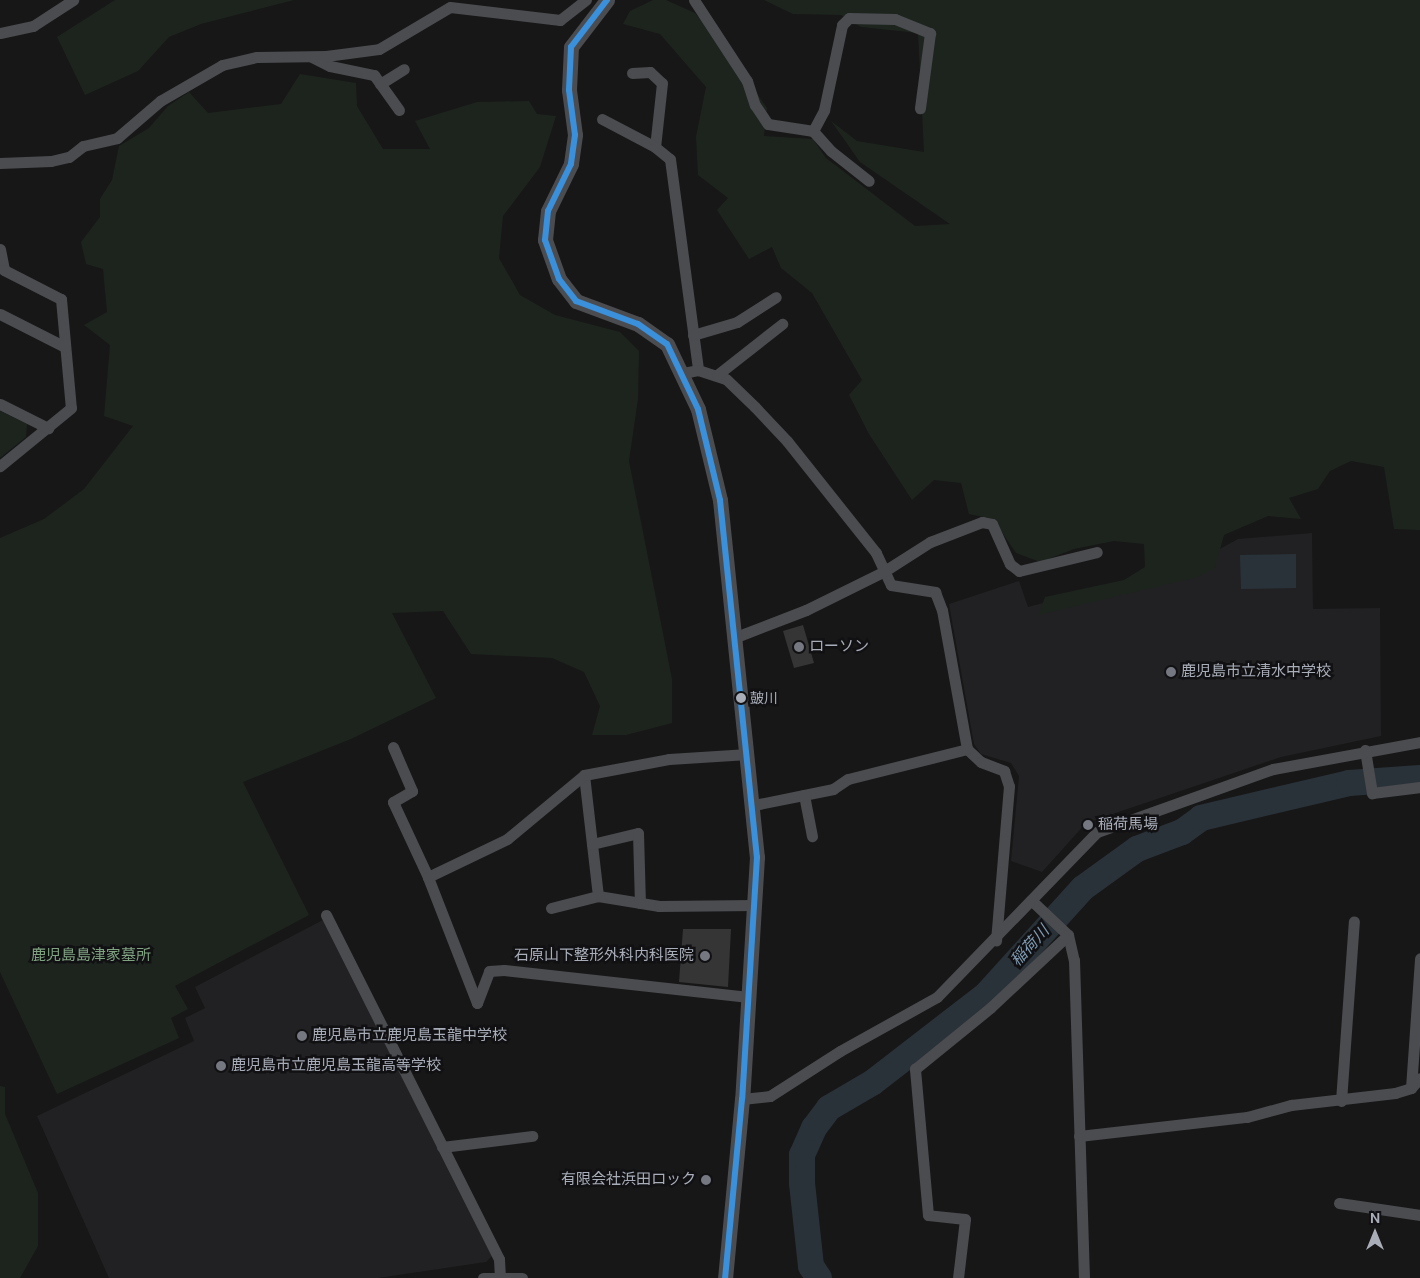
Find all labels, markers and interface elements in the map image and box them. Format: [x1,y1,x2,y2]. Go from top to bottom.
place label: ローソン [809,638,869,656]
marker: ローソン [793,641,805,653]
place label: 鹿児島市立清水中学校 [1181,663,1331,681]
marker: 鹿児島市立清水中学校 [1165,666,1177,678]
place label: 皷川 [750,690,778,706]
marker: 皷川 [736,693,746,703]
place label: 稲荷馬場 [1098,816,1158,834]
marker: 稲荷馬場 [1082,819,1094,831]
water label: 稲荷川 [1007,922,1053,970]
park label: 鹿児島島津家墓所 [31,947,151,965]
place label: 石原山下整形外科内科医院 [514,947,694,965]
marker: 石原山下整形外科内科医院 [698,949,712,963]
place label: 鹿児島市立鹿児島玉龍中学校 [312,1027,507,1045]
marker: 鹿児島市立鹿児島玉龍中学校 [296,1030,308,1042]
place label: 鹿児島市立鹿児島玉龍高等学校 [231,1057,441,1075]
marker: 鹿児島市立鹿児島玉龍高等学校 [215,1060,227,1072]
place label: 有限会社浜田ロック [561,1171,696,1189]
marker: 有限会社浜田ロック [700,1174,712,1186]
north arrow [1350,1208,1400,1258]
text: N [1370,1209,1380,1227]

